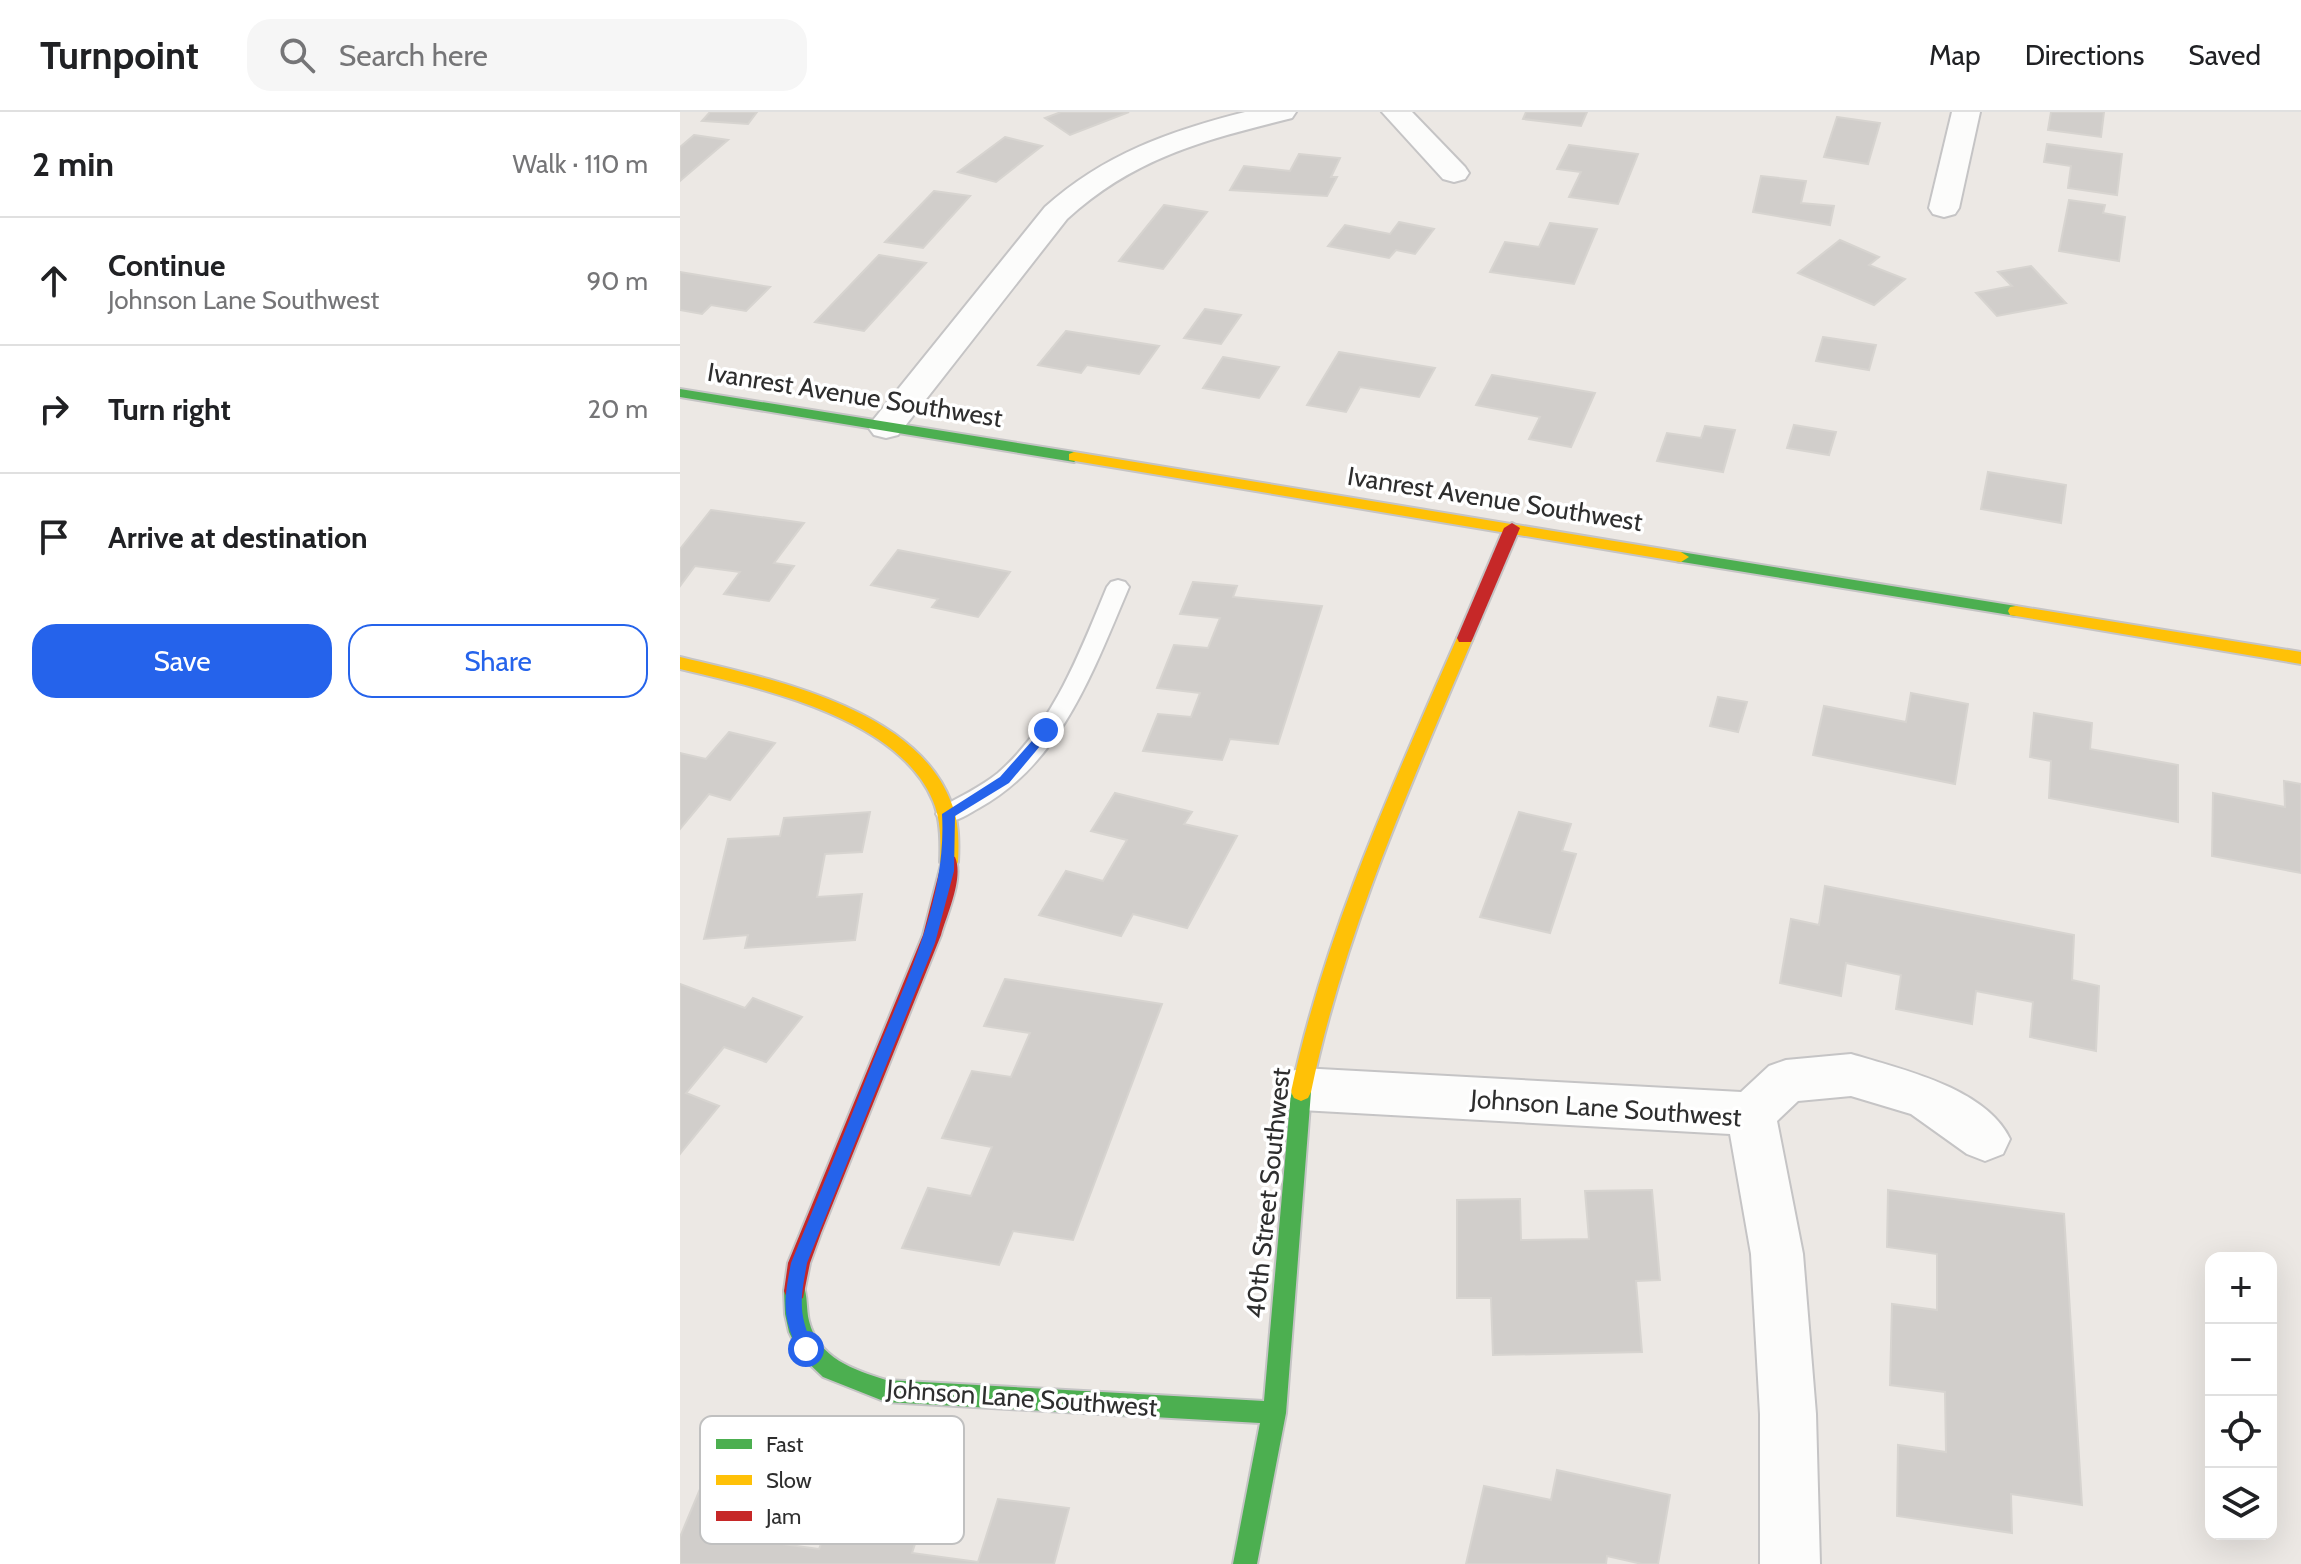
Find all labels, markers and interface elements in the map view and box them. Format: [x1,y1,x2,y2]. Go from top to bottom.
search box [247,19,807,91]
text: Turnpoint [40,32,199,79]
icon: search [275,33,319,77]
text: Search here [339,37,488,74]
text: Map [1929,38,1981,72]
text: Directions [2025,38,2144,72]
text: Saved [2188,38,2261,72]
text: 2 min [32,143,114,185]
text: Walk · 110 m [513,148,648,180]
text: Continue [108,247,225,284]
icon: ahead [32,259,76,303]
text: 90 m [586,265,648,297]
text: Johnson Lane Southwest [108,284,379,316]
street label: Ivanrest Avenue Southwest [705,356,1005,434]
icon: right [32,387,76,431]
text: Turn right [108,391,231,428]
text: 20 m [588,393,648,425]
street label: Ivanrest Avenue Southwest [1345,460,1645,538]
icon: arrive [32,515,76,559]
text: Arrive at destination [108,519,368,556]
button: Save [32,624,332,698]
button: Share [348,624,648,698]
route end [1028,712,1064,748]
street label: 40th Street Southwest [1239,1066,1297,1320]
street label: Johnson Lane Southwest [1469,1083,1743,1133]
map controls [2205,1252,2277,1540]
button: + [2205,1252,2277,1324]
button: − [2205,1324,2277,1396]
route start [788,1331,824,1367]
street label: Johnson Lane Southwest [885,1373,1159,1423]
button: locate [2205,1396,2277,1468]
legend [700,1416,964,1544]
text: Fast [766,1431,804,1458]
text: Slow [766,1467,812,1494]
button: layers [2205,1468,2277,1540]
text: Jam [765,1503,801,1530]

